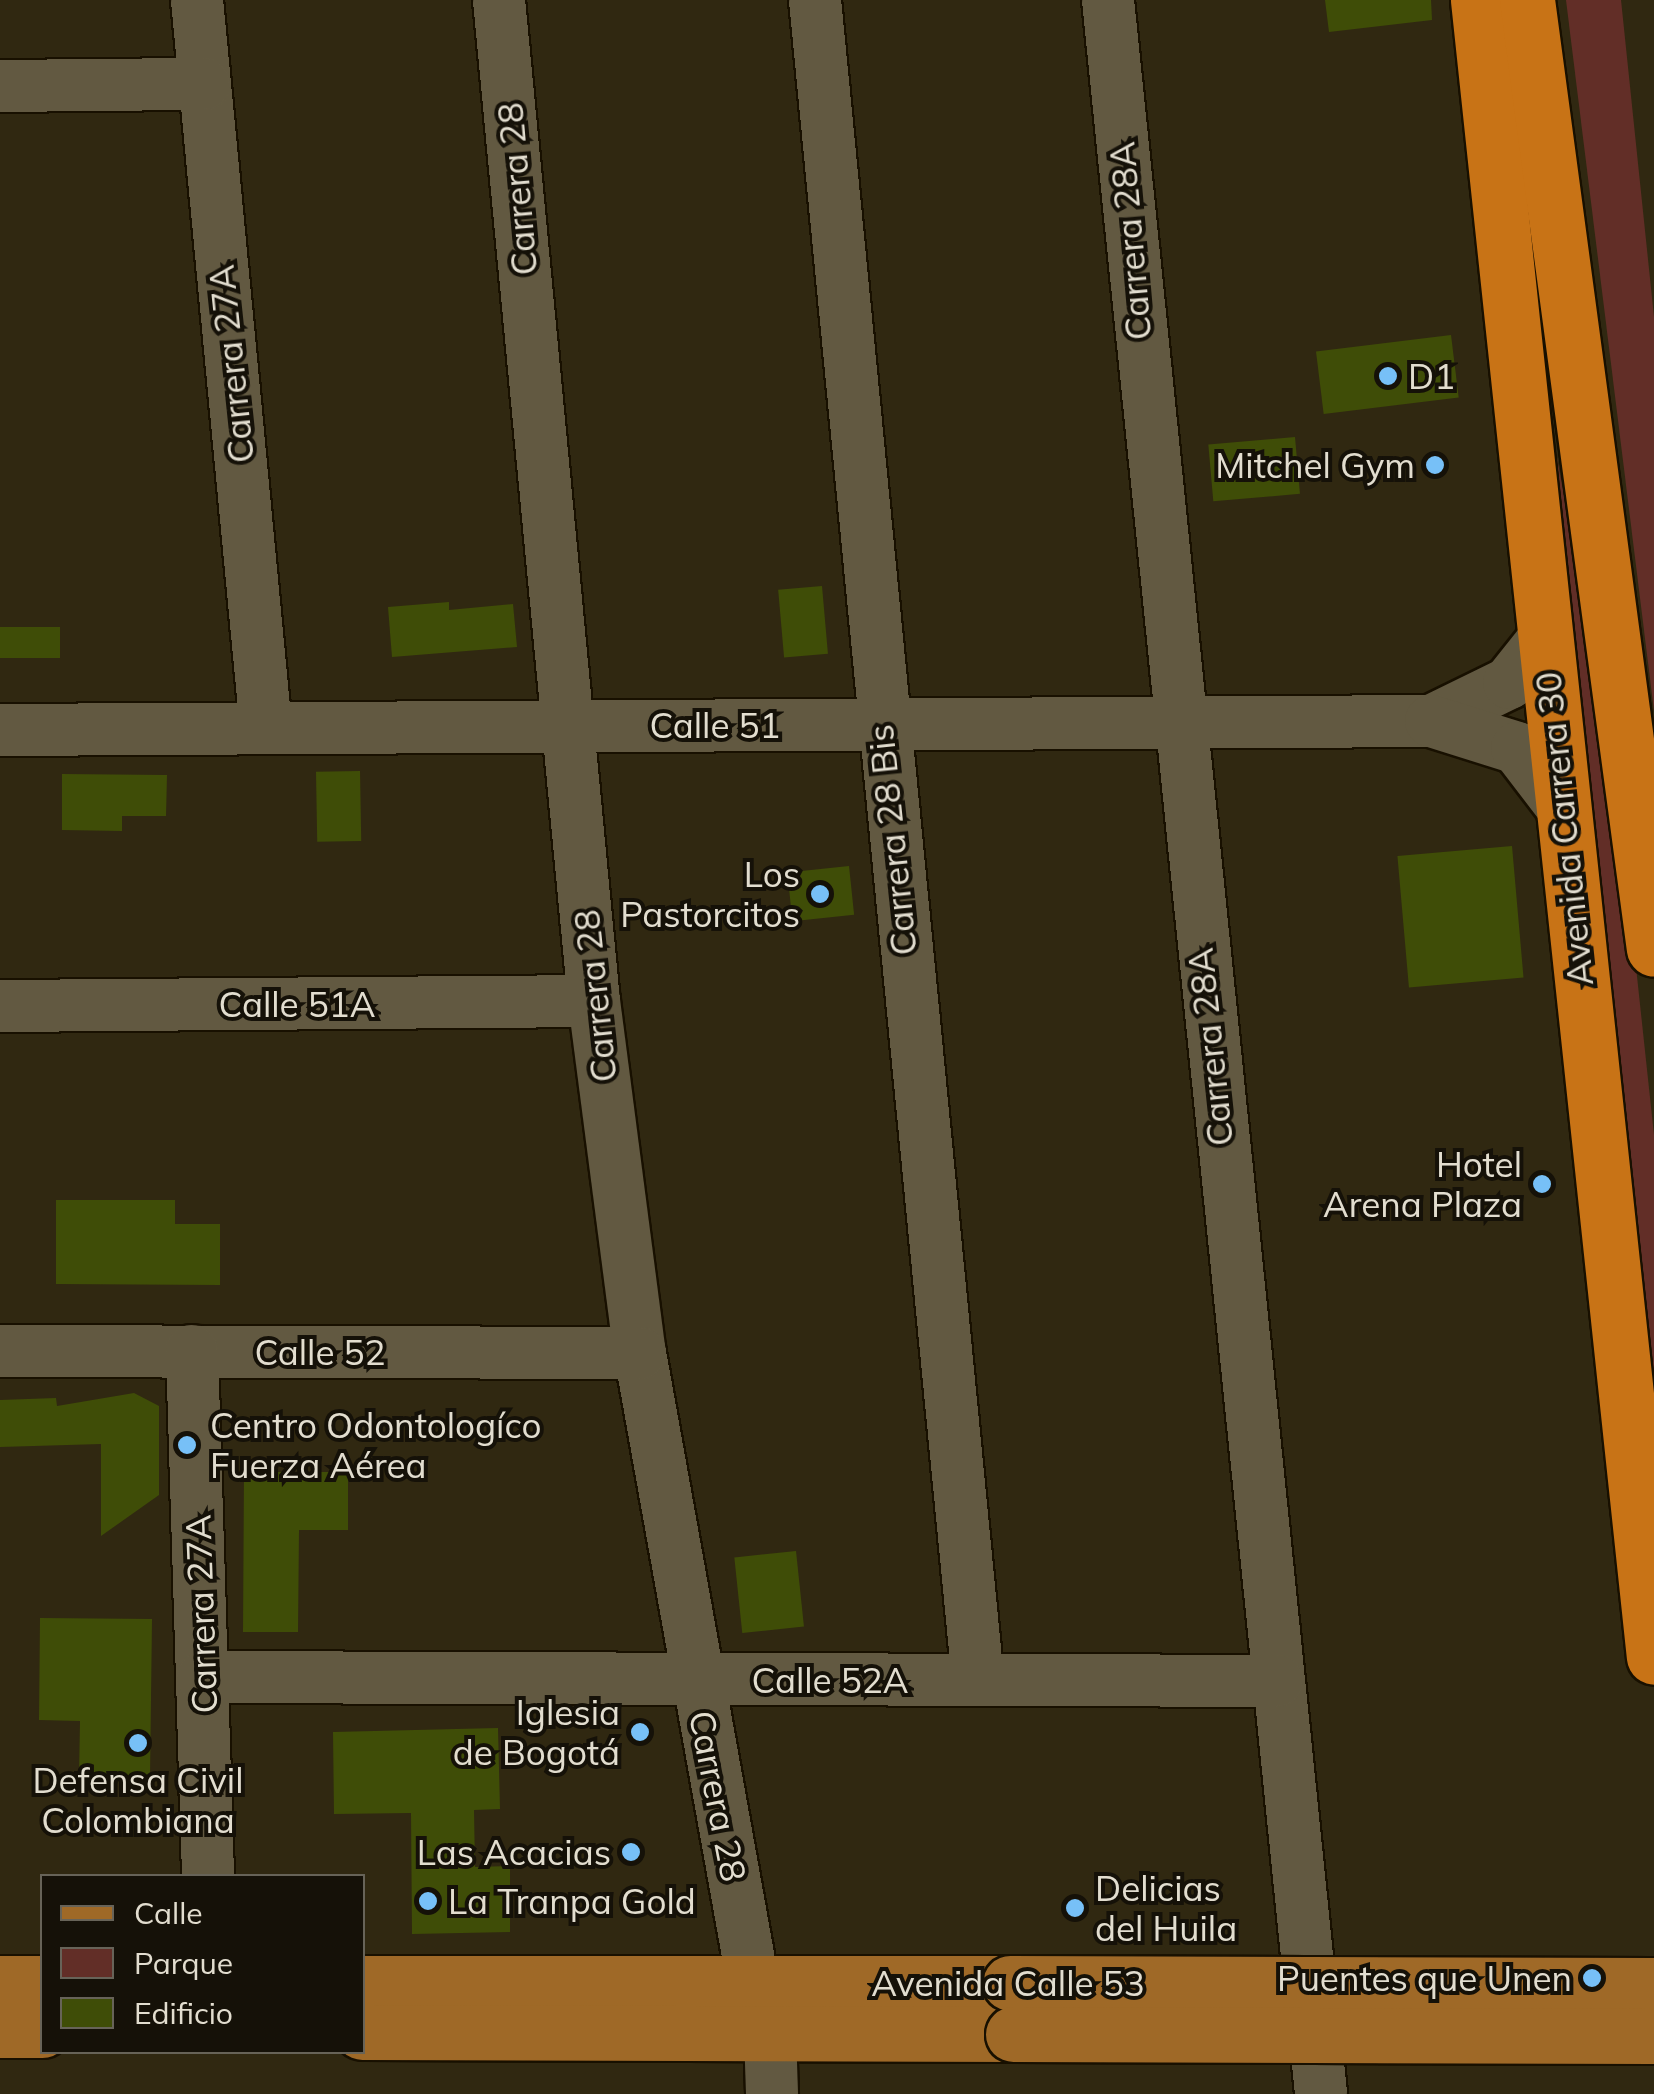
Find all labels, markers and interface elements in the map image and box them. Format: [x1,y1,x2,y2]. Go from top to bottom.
street label: Carrera 28 [489,101,545,277]
street label: Carrera 28A [1100,140,1160,342]
street label: Carrera 27A [200,263,262,465]
place label: D1 [1408,355,1455,397]
marker: D1 [1377,365,1399,387]
place label: Mitchel Gym [1215,444,1415,486]
marker: Mitchel Gym [1424,454,1446,476]
street label: Avenida Carrera 30 [1527,670,1601,988]
street label: Calle 51 [649,704,781,746]
street label: Carrera 28 Bis [859,722,925,958]
place label: Los Pastorcitos [620,853,800,935]
marker: Los Pastorcitos [809,883,831,905]
street label: Carrera 28 [565,908,625,1084]
street label: Carrera 28A [1179,946,1241,1148]
street label: Calle 51A [219,983,375,1025]
place label: Hotel Arena Plaza [1323,1143,1522,1225]
marker: Hotel Arena Plaza [1531,1173,1553,1195]
street label: Calle 52 [254,1331,386,1373]
place label: Centro Odontologíco Fuerza Aérea [210,1404,541,1486]
marker: Centro Odontologíco Fuerza Aérea [174,1432,200,1458]
street label: Carrera 27A [177,1514,225,1714]
street label: Calle 52A [752,1659,908,1701]
place label: Iglesia de Bogotá [453,1691,620,1773]
street label: Carrera 28 [681,1707,755,1885]
marker: Iglesia de Bogotá [629,1721,651,1743]
marker: Defensa Civil Colombiana [127,1732,149,1754]
place label: Defensa Civil Colombiana [32,1759,244,1841]
place label: Las Acacias [417,1831,611,1873]
marker: Las Acacias [620,1841,642,1863]
place label: Delicias del Huila [1095,1867,1237,1949]
legend [40,1874,365,2054]
place label: La Tranpa Gold [448,1880,696,1922]
marker: La Tranpa Gold [417,1890,439,1912]
text: Calle [134,1894,203,1932]
marker: Delicias del Huila [1064,1897,1086,1919]
text: Parque [134,1944,233,1982]
place label: Puentes que Unen [1277,1957,1572,1999]
street label: Avenida Calle 53 [871,1962,1145,2004]
marker: Puentes que Unen [1581,1967,1603,1989]
text: Edificio [134,1994,233,2032]

